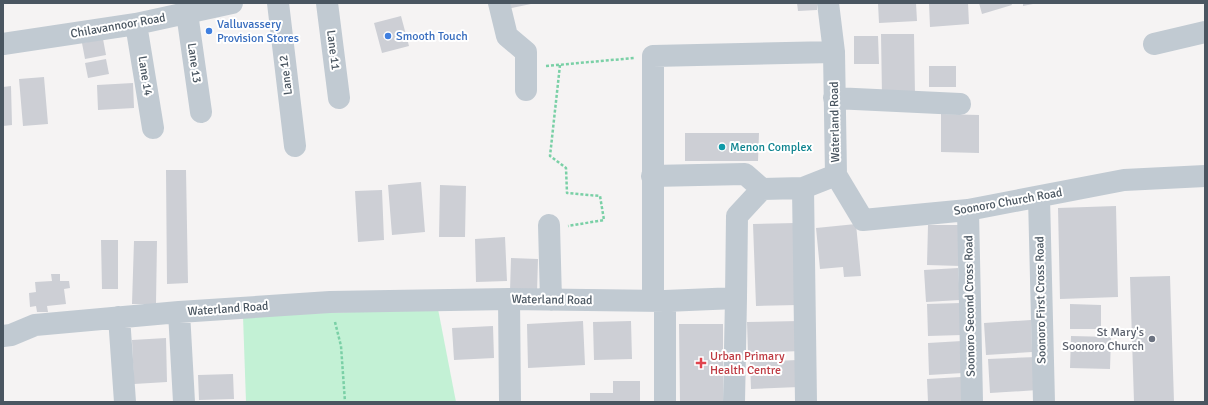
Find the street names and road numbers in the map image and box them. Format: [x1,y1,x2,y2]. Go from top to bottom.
street label: Chilavannoor Road [69,10,167,42]
street label: Lane 11 [323,29,343,71]
street label: Lane 13 [184,42,204,84]
street label: Lane 12 [276,54,296,96]
street label: Lane 14 [134,55,156,98]
street label: Waterland Road [827,81,843,163]
street label: Soonoro Church Road [953,185,1063,219]
street label: Soonoro Second Cross Road [961,235,979,377]
street label: Soonoro First Cross Road [1032,236,1050,364]
street label: Waterland Road [511,292,593,308]
street label: Waterland Road [187,299,269,319]

